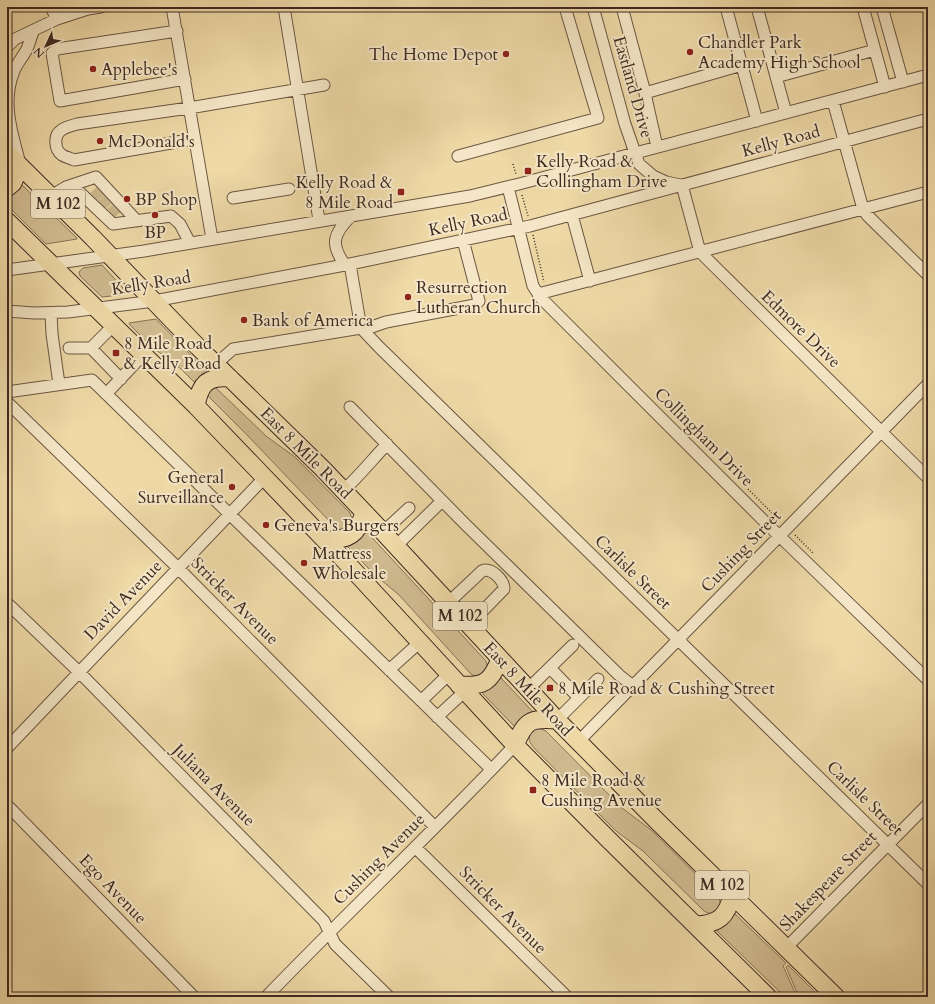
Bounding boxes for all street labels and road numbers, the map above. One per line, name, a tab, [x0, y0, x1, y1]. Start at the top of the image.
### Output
street label: Eastland Drive	[607, 33, 659, 141]
street label: Kelly Road	[739, 120, 823, 162]
road number: M 102	[31, 190, 85, 218]
street label: Kelly Road	[427, 202, 509, 242]
street label: Kelly Road	[110, 265, 192, 301]
street label: Edmore Drive	[756, 285, 846, 373]
street label: Collingham Drive	[649, 382, 759, 492]
street label: East 8 Mile Road	[255, 402, 357, 504]
street label: Cushing Street	[696, 504, 787, 597]
street label: Carlisle Street	[589, 529, 677, 615]
street label: Stricker Avenue	[186, 552, 284, 650]
street label: David Avenue	[79, 555, 167, 645]
road number: M 102	[433, 602, 487, 630]
street label: East 8 Mile Road	[478, 637, 578, 741]
street label: Juliana Avenue	[165, 736, 260, 831]
street label: Carlisle Street	[821, 755, 909, 841]
street label: Cushing Avenue	[328, 808, 430, 910]
street label: Shakespeare Street	[774, 825, 882, 936]
street label: Ego Avenue	[74, 849, 152, 929]
street label: Stricker Avenue	[454, 861, 552, 959]
road number: M 102	[695, 871, 749, 899]

